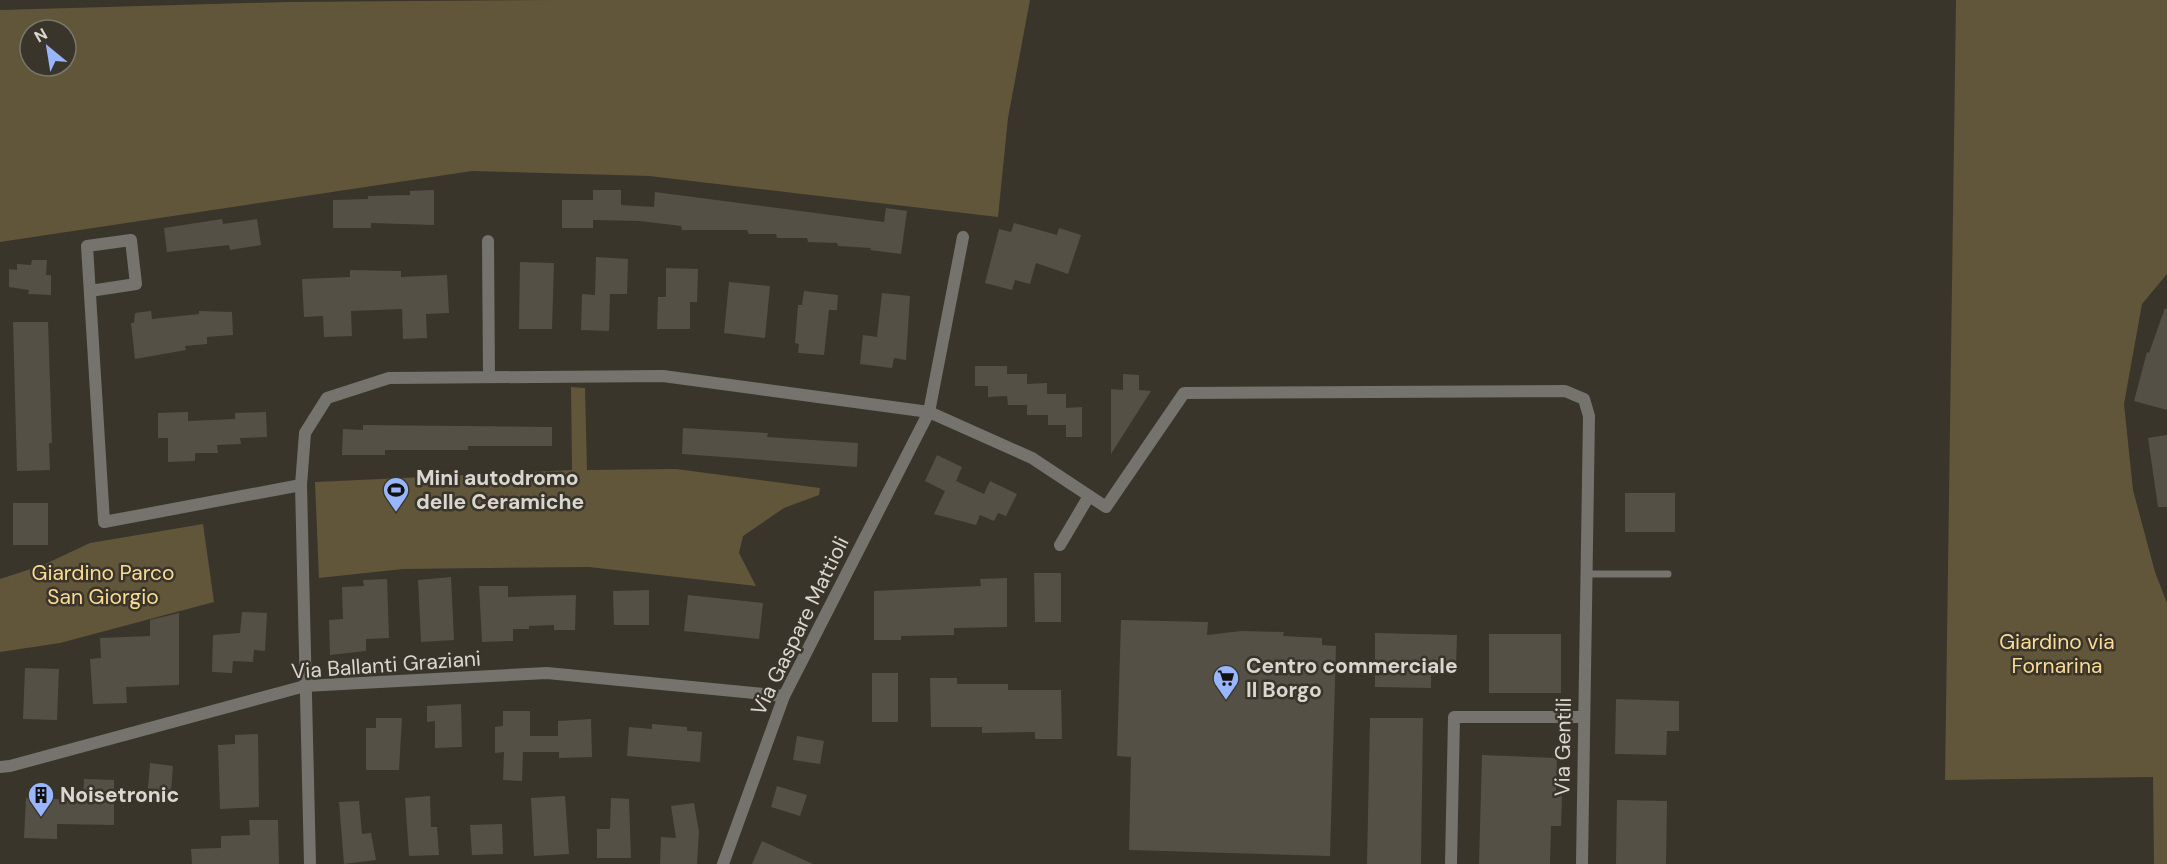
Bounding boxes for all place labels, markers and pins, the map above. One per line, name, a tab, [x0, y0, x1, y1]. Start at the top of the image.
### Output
place label: Mini autodromo delle Ceramiche	[416, 464, 584, 516]
sports icon: Mini autodromo delle Ceramiche	[381, 475, 411, 513]
place label: Centro commerciale Il Borgo	[1246, 652, 1458, 704]
supermarket icon: Centro commerciale Il Borgo	[1211, 663, 1241, 701]
building icon: Noisetronic	[26, 780, 56, 818]
place label: Noisetronic	[60, 781, 179, 809]

